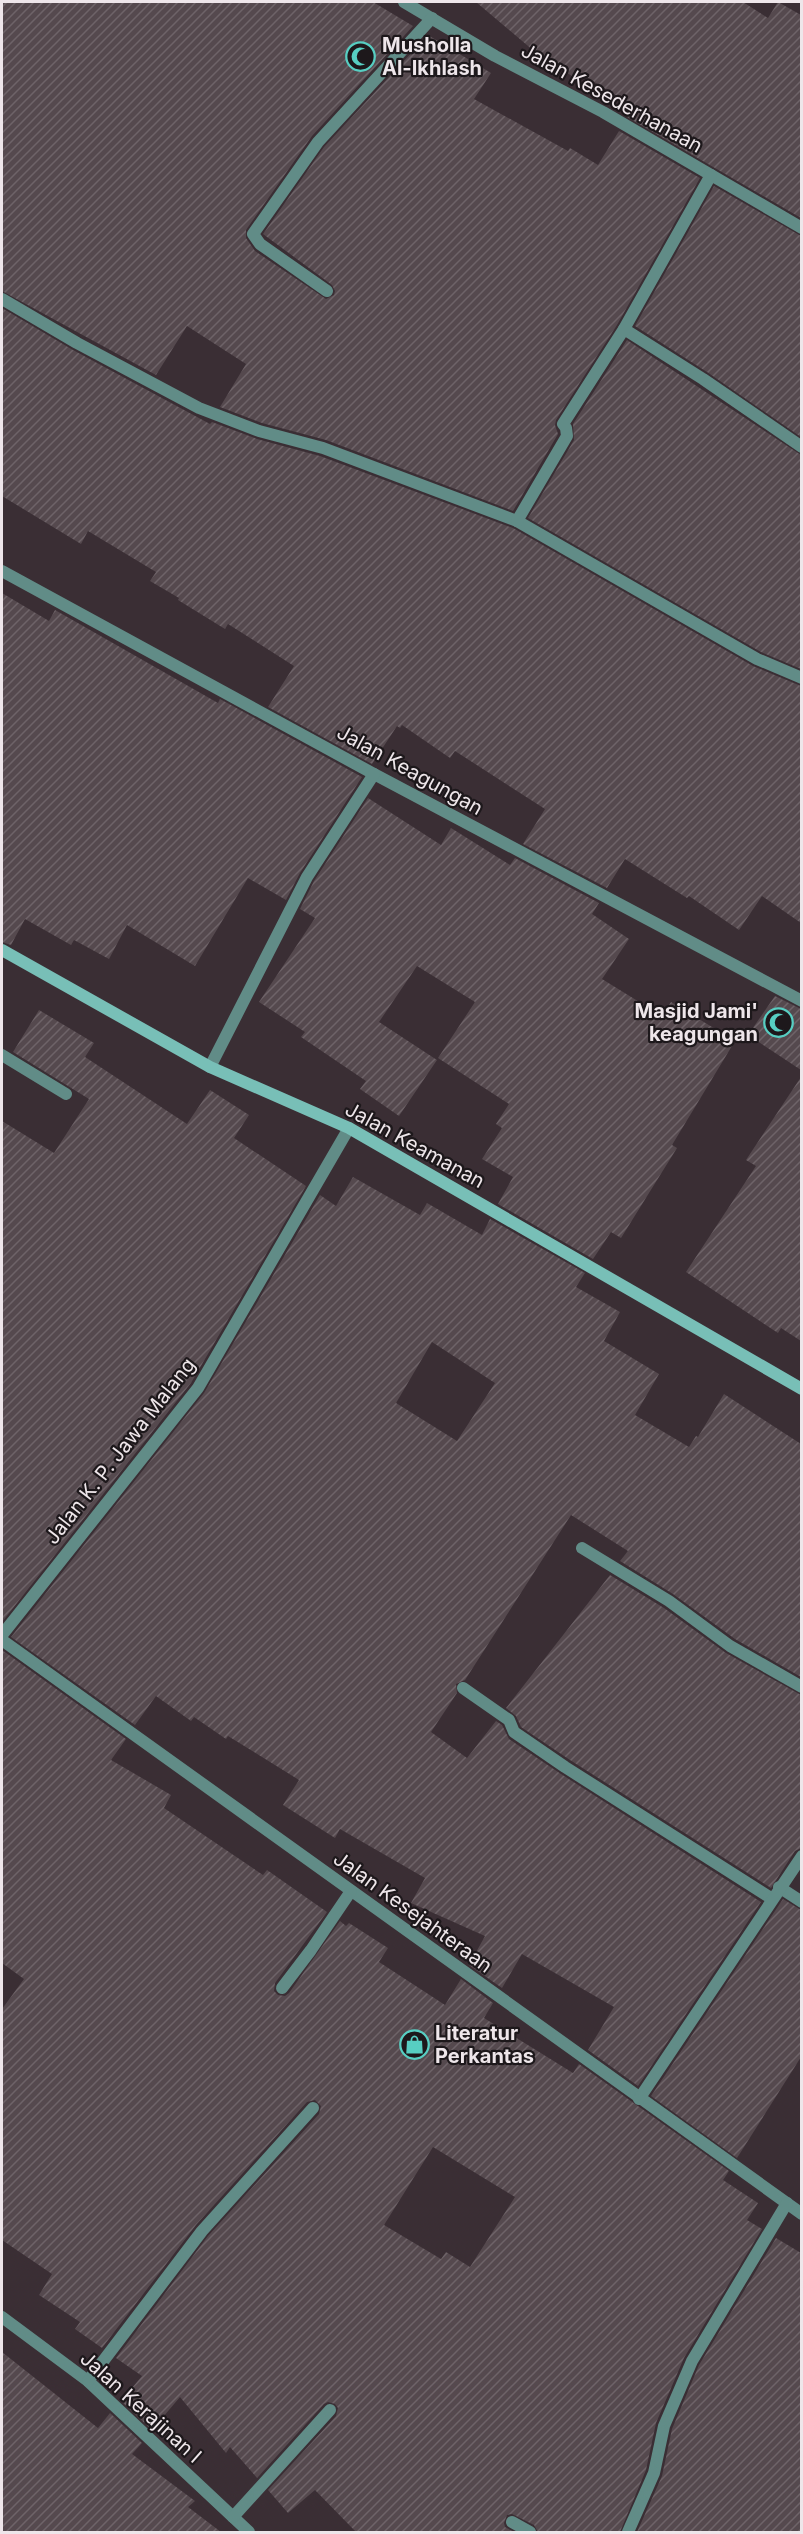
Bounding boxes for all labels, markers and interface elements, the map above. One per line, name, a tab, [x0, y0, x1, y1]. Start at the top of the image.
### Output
place label: Musholla Al-Ikhlash	[382, 33, 482, 80]
street label: Jalan Kesederhanaan	[517, 38, 707, 158]
mosque icon: Musholla Al-Ikhlash	[345, 40, 377, 72]
street label: Jalan Keagungan	[333, 720, 487, 820]
place label: Masjid Jami' keagungan	[635, 999, 758, 1046]
mosque icon: Masjid Jami' keagungan	[763, 1006, 795, 1038]
street label: Jalan Keamanan	[341, 1097, 489, 1193]
street label: Jalan K. P. Jawa Malang	[40, 1353, 200, 1549]
street label: Jalan Kesejahteraan	[329, 1846, 497, 1978]
place label: Literatur Perkantas	[435, 2021, 534, 2068]
shop icon: Literatur Perkantas	[398, 2029, 430, 2061]
street label: Jalan Kerajinan I	[75, 2346, 207, 2468]

